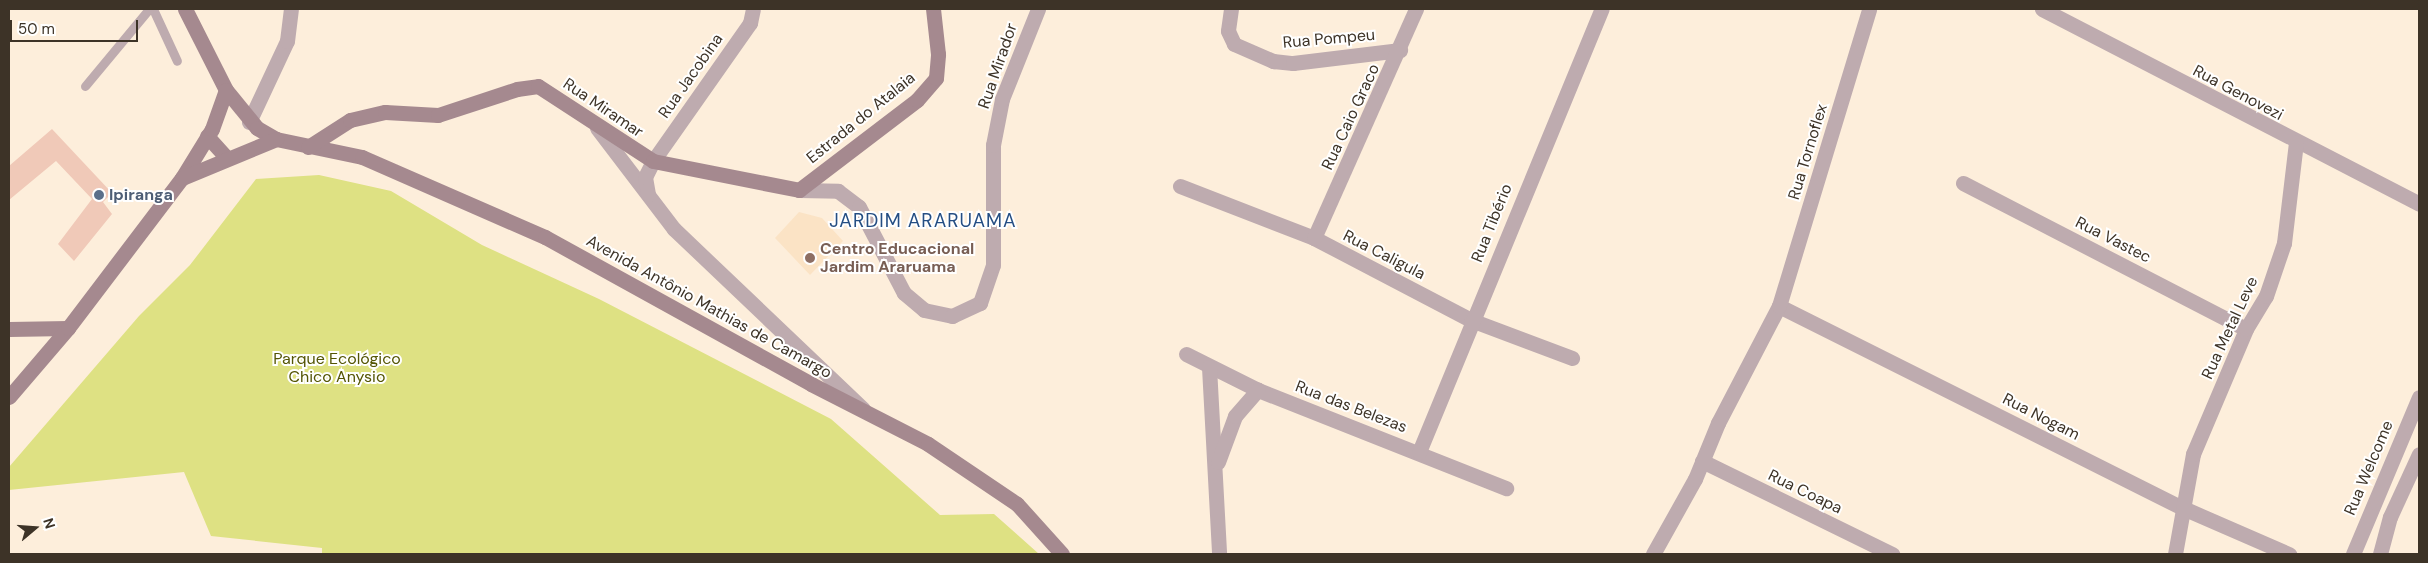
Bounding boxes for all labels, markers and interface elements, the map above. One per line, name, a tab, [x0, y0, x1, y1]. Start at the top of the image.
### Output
scale bar	[12, 10, 140, 42]
text: 50 m	[18, 19, 55, 39]
street label: Rua Mirador	[974, 21, 1022, 111]
street label: Rua Pompeu	[1282, 25, 1376, 53]
street label: Rua Jacobina	[655, 30, 727, 122]
street label: Rua Caio Graco	[1318, 61, 1384, 173]
street label: Rua Genovezi	[2190, 61, 2286, 125]
street label: Estrada do Atalaia	[803, 68, 919, 168]
street label: Rua Miramar	[559, 74, 647, 142]
street label: Rua Tornoflex	[1784, 102, 1832, 202]
street label: Rua Tibério	[1468, 181, 1516, 265]
place label: Ipiranga	[109, 185, 173, 205]
marker: Ipiranga	[93, 189, 105, 201]
district label: JARDIM ARARUAMA	[827, 210, 1019, 232]
street label: Rua Vastec	[2072, 213, 2154, 267]
street label: Rua Caligula	[1340, 226, 1428, 284]
street label: Avenida Antônio Mathias de Camargo	[583, 231, 835, 383]
place label: Centro Educacional Jardim Araruama	[820, 239, 974, 277]
marker: Centro Educacional Jardim Araruama	[804, 252, 816, 264]
street label: Rua Metal Leve	[2198, 274, 2262, 382]
park label: Parque Ecológico Chico Anysio	[273, 349, 401, 387]
street label: Rua das Belezas	[1292, 377, 1410, 437]
street label: Rua Nogam	[1999, 389, 2083, 445]
street label: Rua Welcome	[2340, 418, 2398, 518]
street label: Rua Coapa	[1765, 466, 1845, 518]
north arrow	[10, 503, 60, 553]
text: N	[39, 516, 59, 531]

